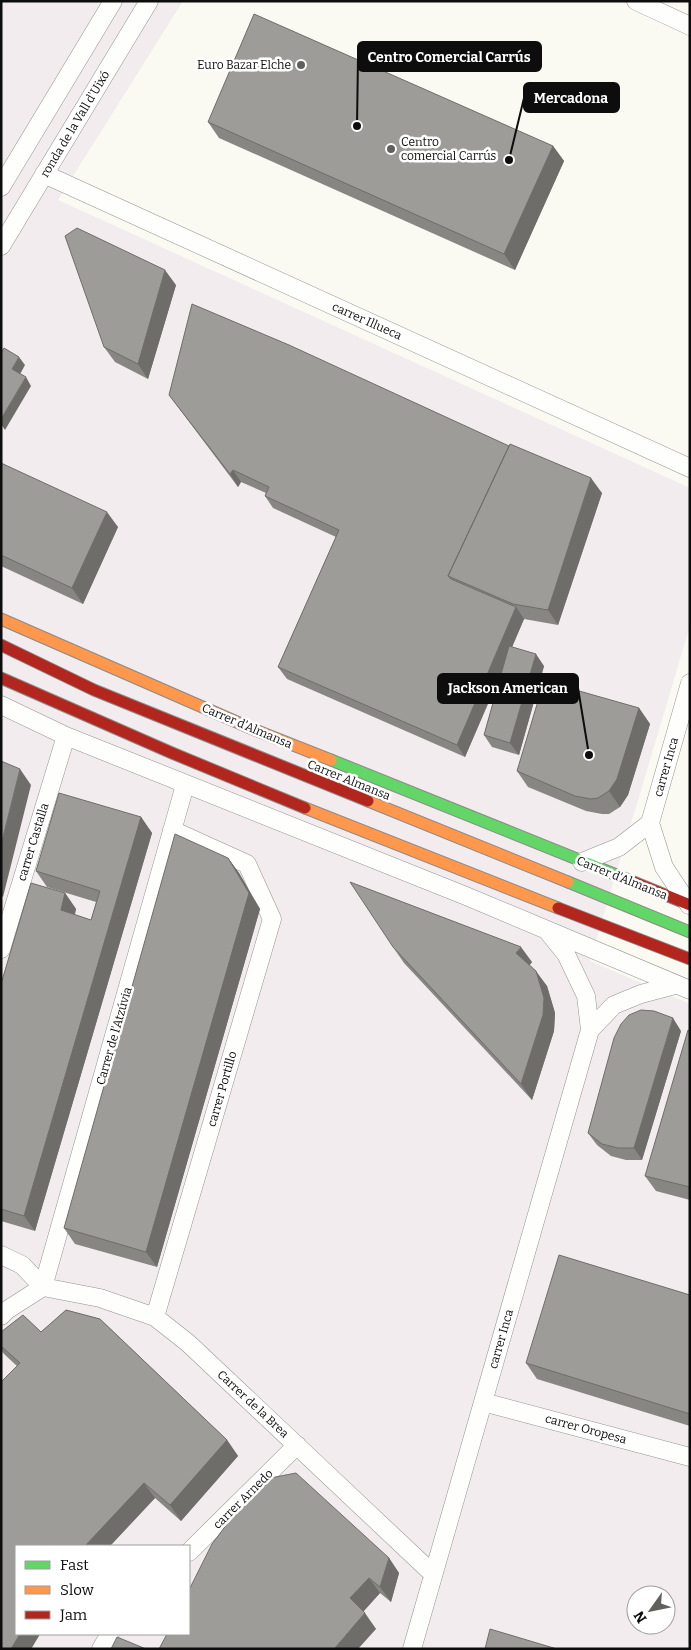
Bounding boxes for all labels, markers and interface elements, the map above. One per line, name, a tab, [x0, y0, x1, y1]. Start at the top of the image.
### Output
callout: Centro Comercial Carrús	[358, 42, 541, 71]
text: Centro Comercial Carrús	[367, 49, 531, 66]
place label: Euro Bazar Elche	[197, 58, 291, 72]
marker: Euro Bazar Elche	[295, 59, 307, 71]
street label: ronda de la Vall d'Uixó	[38, 68, 112, 180]
callout: Mercadona	[524, 83, 619, 112]
text: Mercadona	[534, 90, 608, 107]
place label: Centro comercial Carrús	[401, 135, 497, 163]
marker: Centro comercial Carrús	[385, 143, 397, 155]
street label: carrer Illueca	[330, 299, 404, 343]
callout: Jackson American	[438, 674, 578, 703]
text: Jackson American	[447, 680, 568, 697]
street label: Carrer d'Almansa	[200, 701, 295, 752]
street label: carrer Inca	[651, 735, 681, 798]
street label: Carrer Almansa	[305, 757, 393, 803]
street label: carrer Castalla	[14, 801, 52, 883]
street label: Carrer d'Almansa	[575, 853, 670, 903]
street label: Carrer de l'Atzúvia	[93, 985, 135, 1087]
street label: carrer Portillo	[205, 1050, 239, 1128]
street label: carrer Inca	[486, 1307, 516, 1370]
street label: Carrer de la Brea	[214, 1367, 292, 1441]
street label: carrer Oropesa	[544, 1411, 629, 1447]
street label: carrer Arnedo	[210, 1466, 276, 1532]
legend	[15, 1545, 190, 1635]
text: Fast	[60, 1556, 89, 1574]
text: Slow	[60, 1581, 95, 1599]
north arrow	[626, 1585, 676, 1635]
text: Jam	[59, 1606, 88, 1624]
text: N	[630, 1607, 651, 1626]

